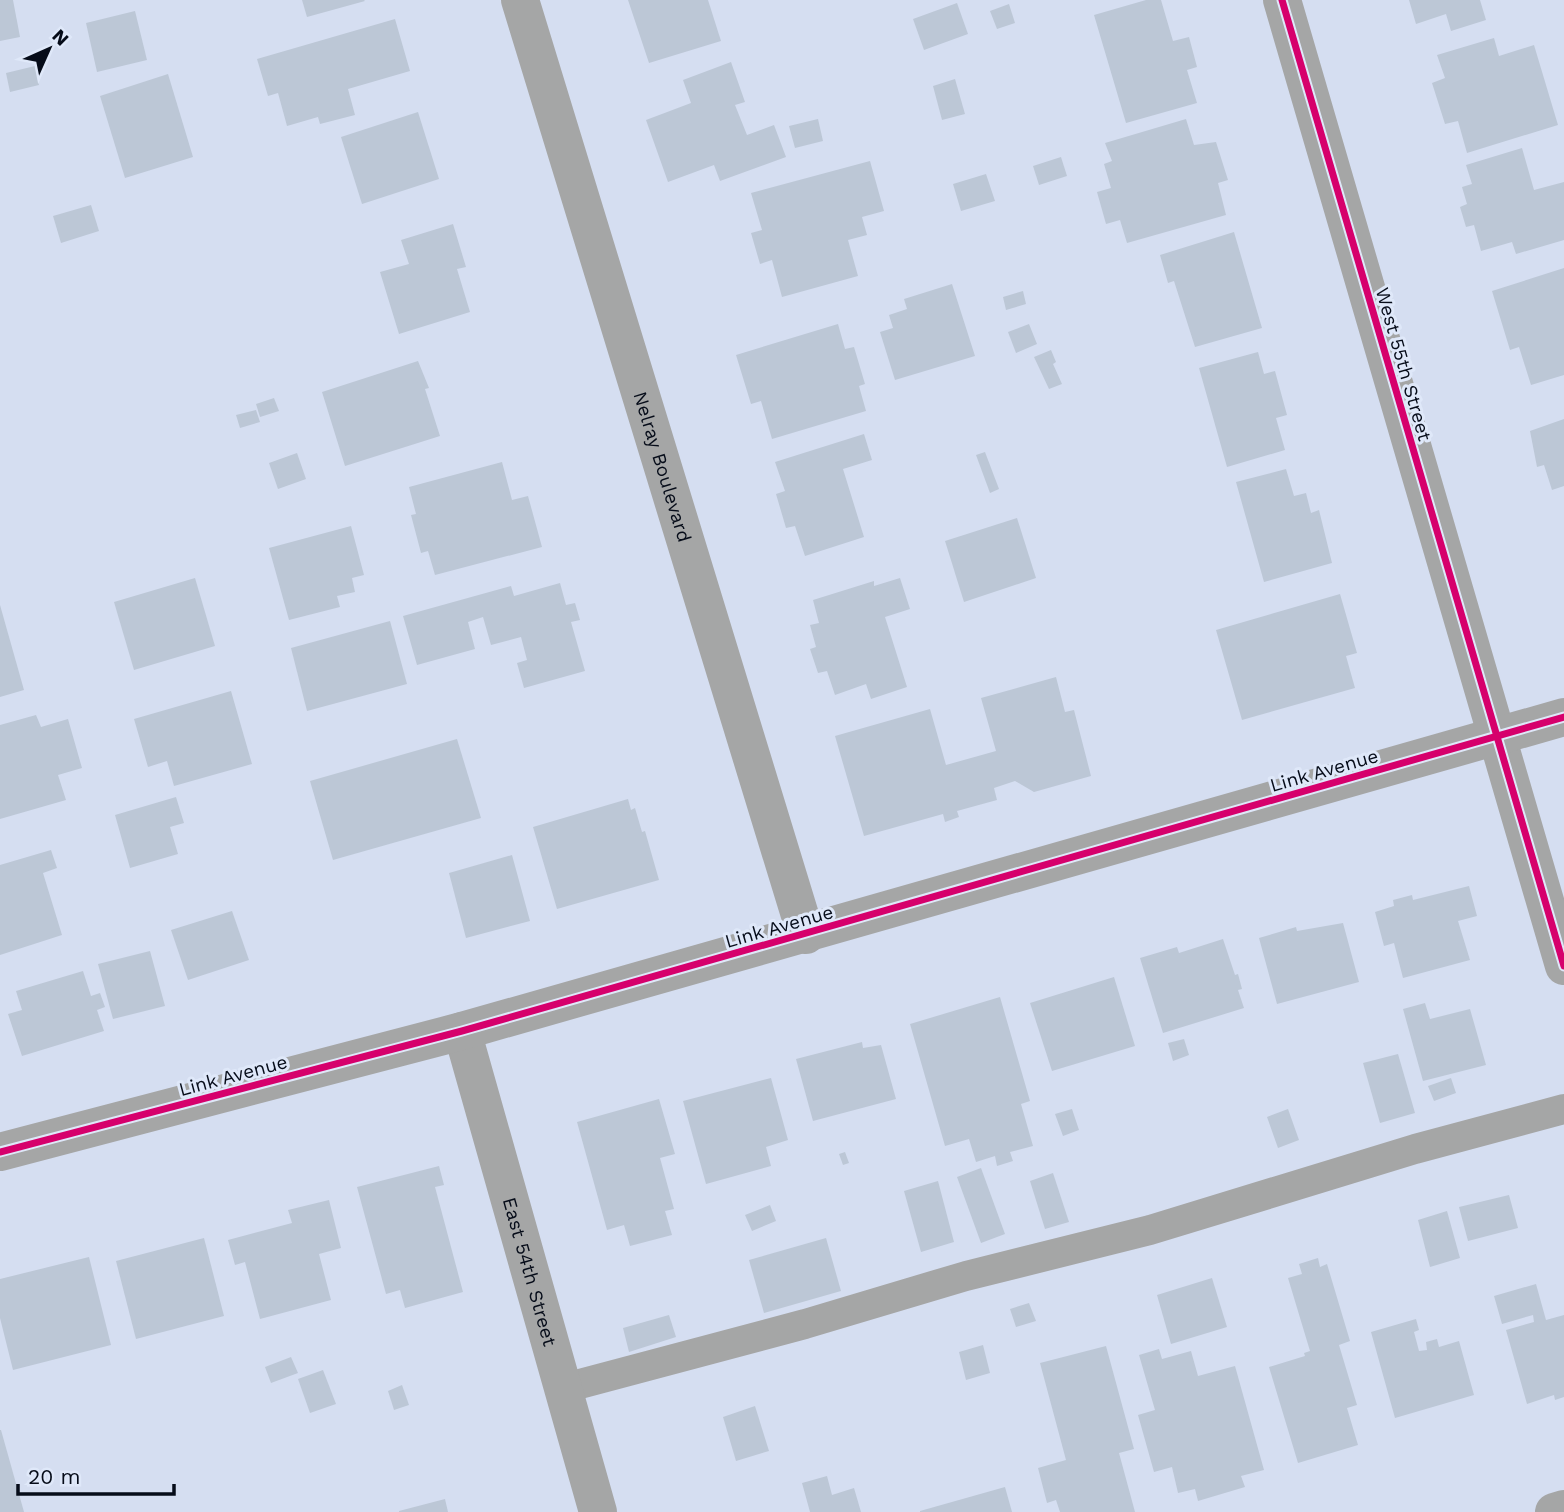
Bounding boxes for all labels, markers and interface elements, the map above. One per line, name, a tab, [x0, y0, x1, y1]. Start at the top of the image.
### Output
north arrow	[14, 14, 84, 84]
text: N	[48, 24, 74, 50]
street label: West 55th Street	[1371, 285, 1436, 444]
street label: Nelray Boulevard	[628, 389, 696, 545]
street label: Link Avenue	[1267, 744, 1381, 797]
street label: Link Avenue	[722, 900, 836, 953]
street label: Link Avenue	[176, 1050, 290, 1101]
street label: East 54th Street	[498, 1195, 561, 1349]
scale bar	[18, 1452, 173, 1496]
text: 20 m	[28, 1464, 80, 1489]

